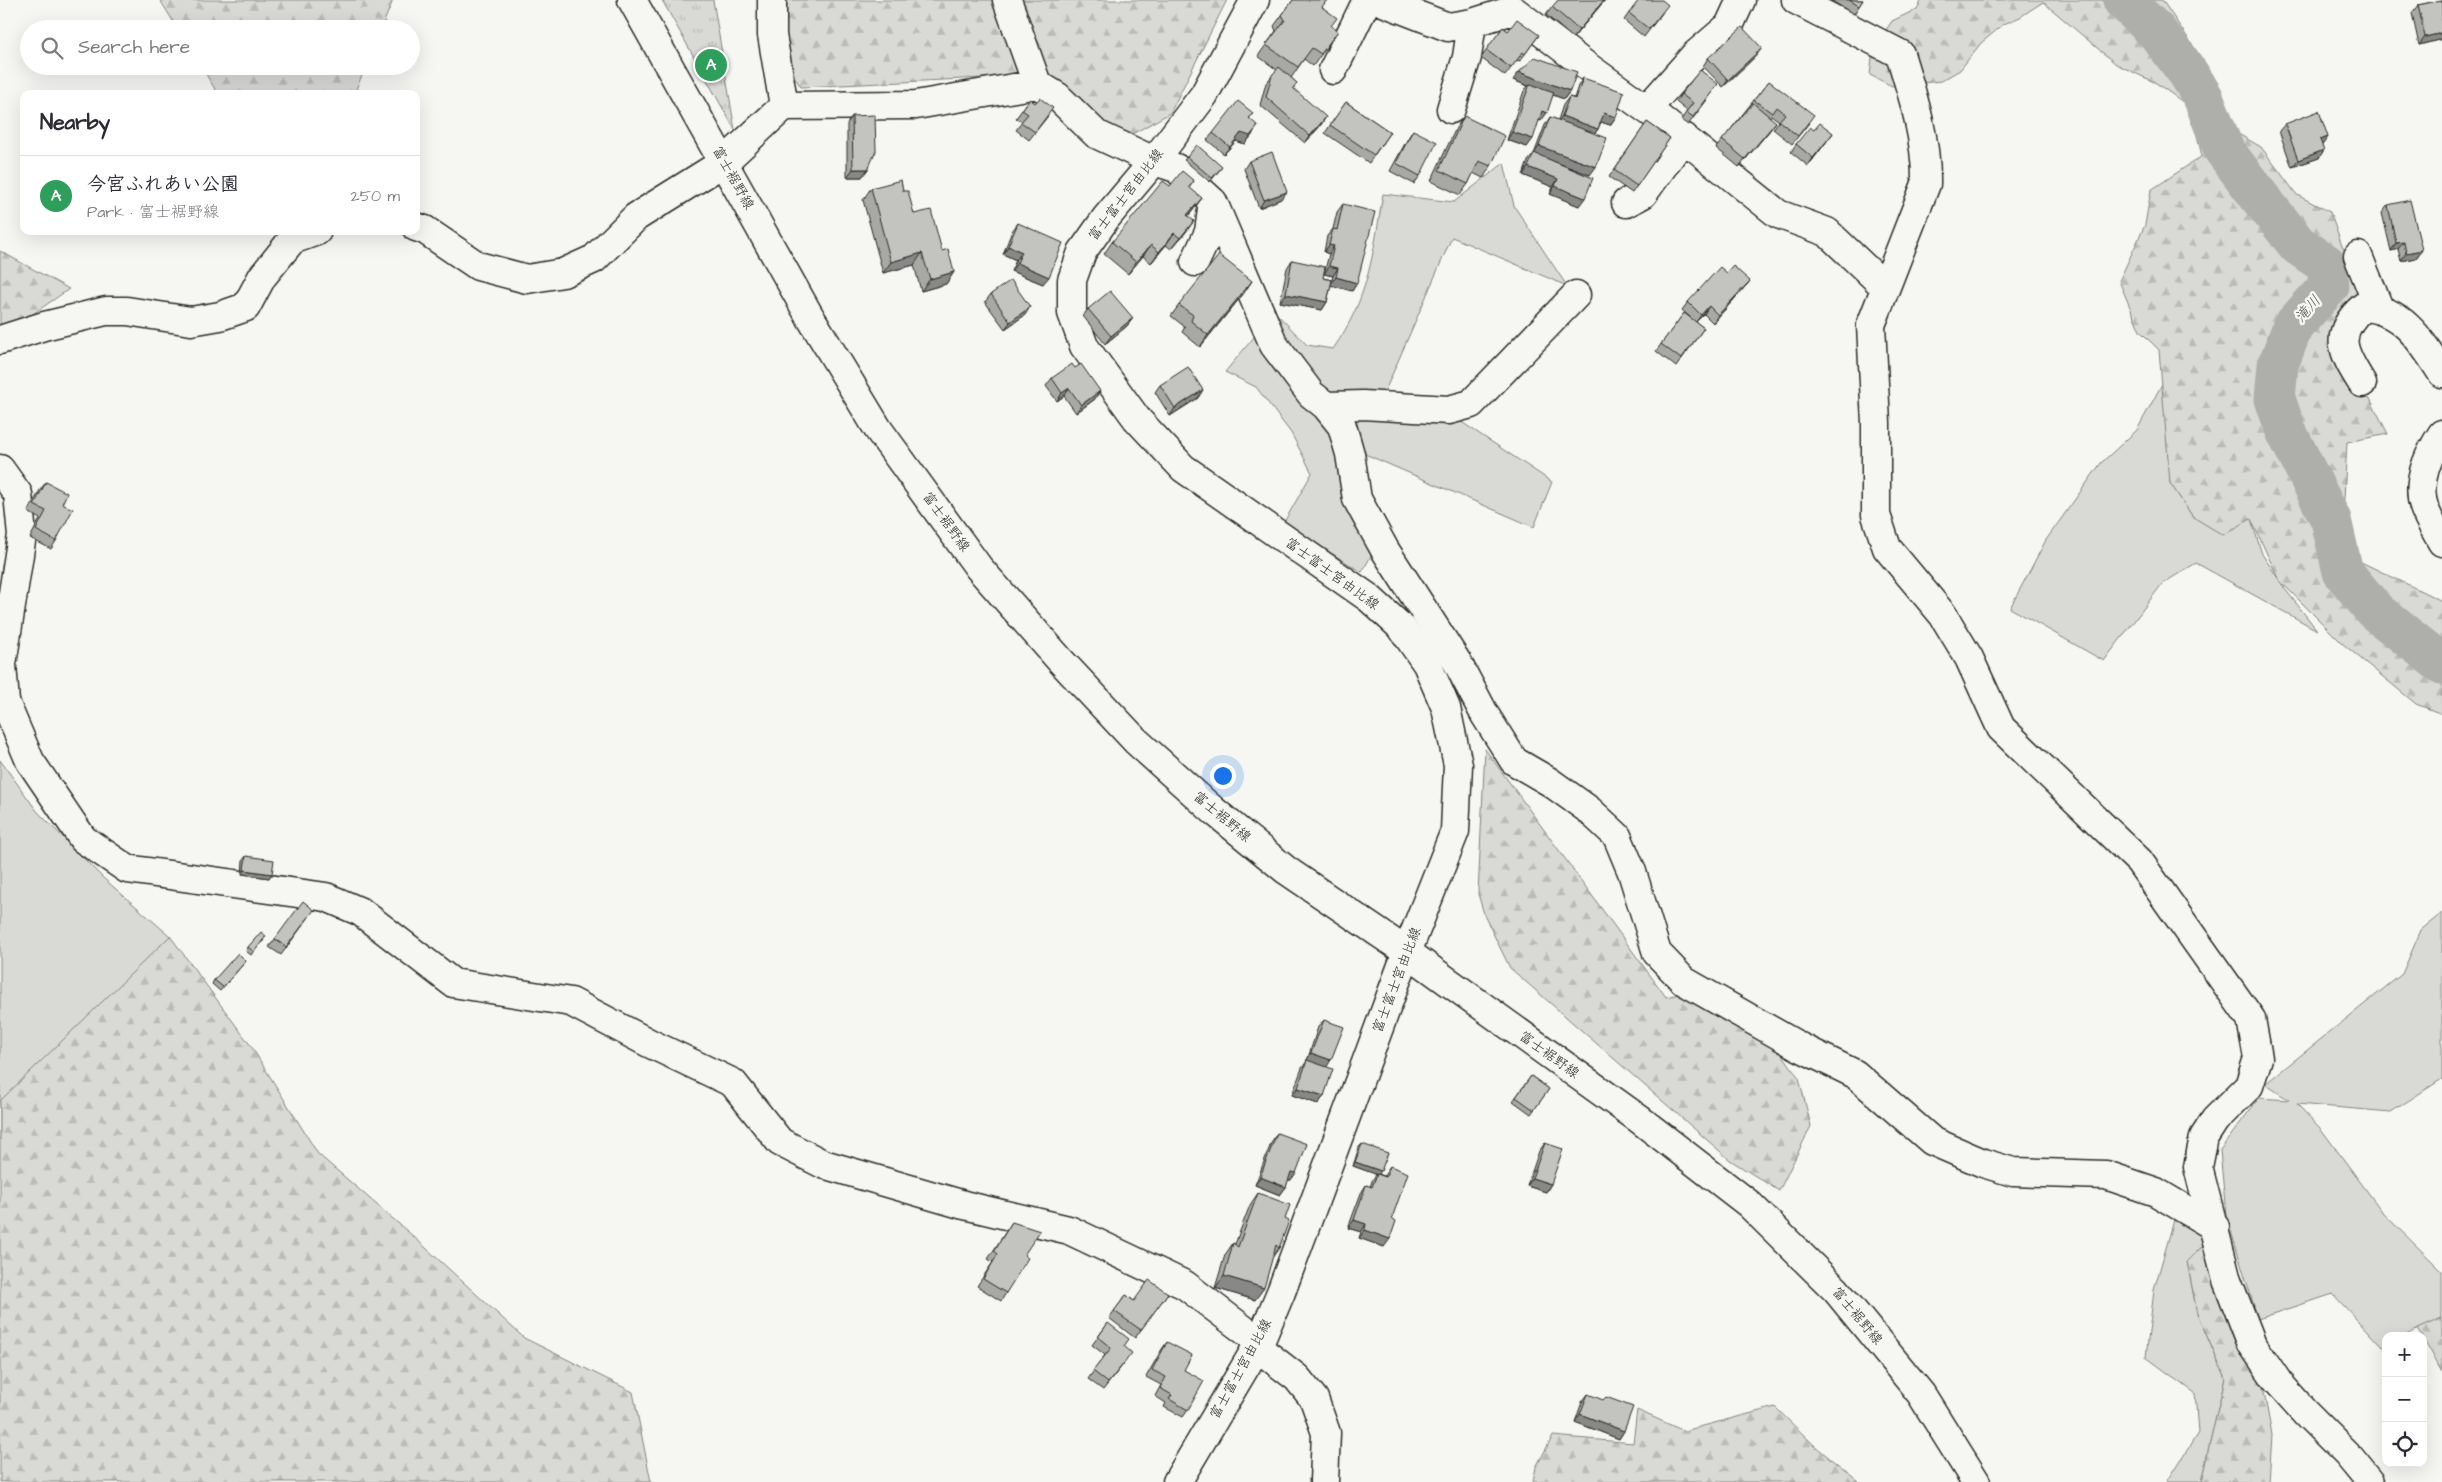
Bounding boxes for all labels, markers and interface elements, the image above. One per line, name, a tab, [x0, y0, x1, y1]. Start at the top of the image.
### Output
search box	[20, 20, 420, 75]
icon: search	[38, 34, 66, 62]
text: Search here	[78, 34, 190, 61]
pin: A	[695, 46, 727, 84]
text: Nearby	[40, 108, 110, 137]
street label: 富士裾野線	[707, 143, 759, 213]
street label: 富士富士宮由比線	[1084, 145, 1168, 245]
text: 今宮ふれあい公園	[87, 171, 239, 198]
text: A	[51, 185, 61, 207]
text: 250 m	[351, 185, 400, 207]
text: Park · 富士裾野線	[87, 201, 219, 223]
water label: 滝川	[2290, 291, 2326, 327]
street label: 富士裾野線	[917, 488, 975, 556]
street label: 富士富士宮由比線	[1281, 533, 1383, 615]
your location	[1210, 763, 1236, 789]
street label: 富士裾野線	[1189, 787, 1255, 847]
street label: 富士富士宮由比線	[1368, 924, 1426, 1036]
street label: 富士裾野線	[1515, 1026, 1583, 1084]
street label: 富士裾野線	[1827, 1283, 1887, 1349]
street label: 富士富士宮由比線	[1205, 1315, 1277, 1423]
map controls	[2382, 1332, 2427, 1467]
button: +	[2382, 1332, 2427, 1377]
button: −	[2382, 1377, 2427, 1422]
button: locate	[2382, 1422, 2427, 1467]

